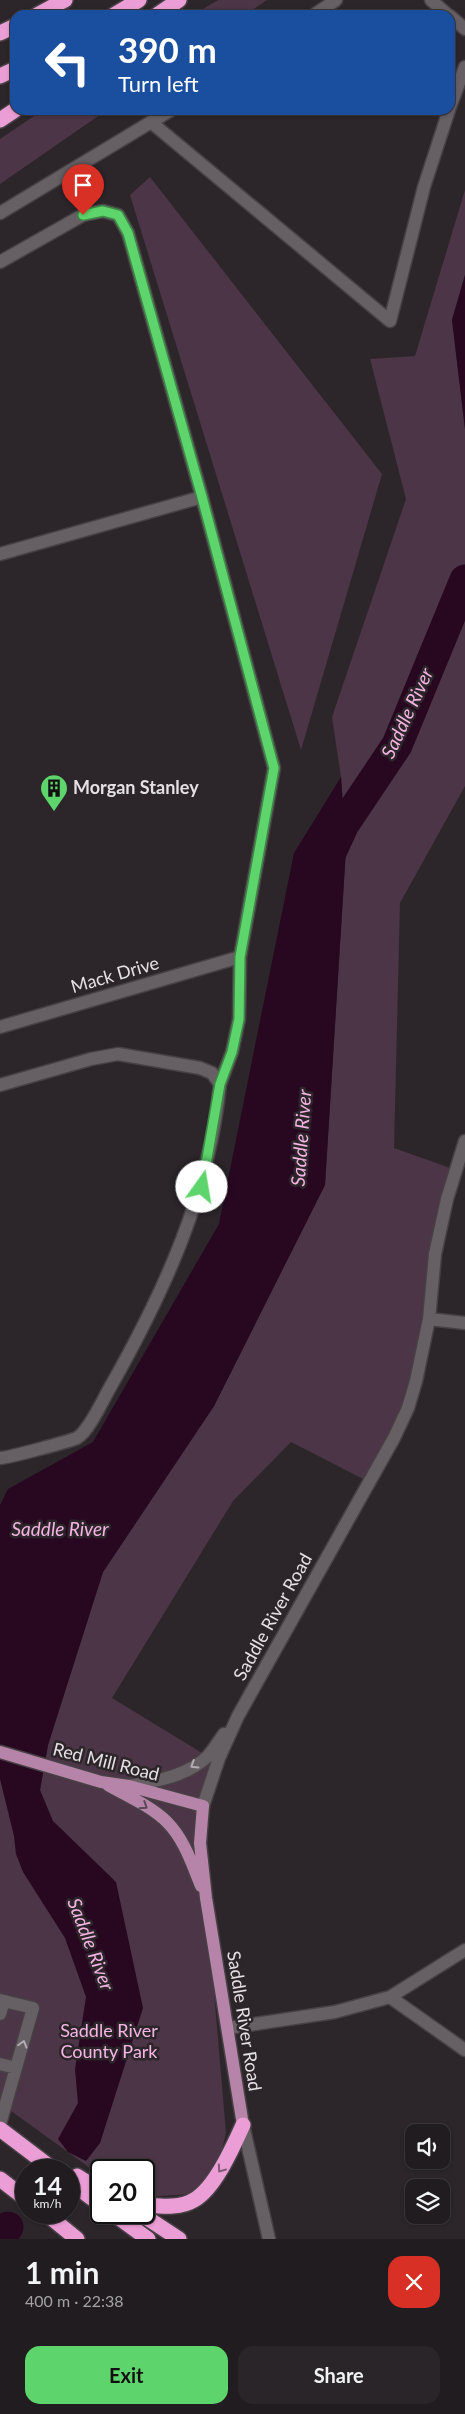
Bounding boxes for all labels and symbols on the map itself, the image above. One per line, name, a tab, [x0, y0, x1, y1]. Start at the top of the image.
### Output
pin	[62, 164, 104, 215]
water label: Saddle River	[376, 664, 438, 762]
building icon: Morgan Stanley	[39, 773, 69, 812]
place label: Morgan Stanley	[73, 776, 199, 798]
street label: Mack Drive	[68, 951, 161, 997]
water label: Saddle River	[286, 1088, 315, 1187]
position arrow	[175, 1160, 227, 1212]
water label: Saddle River	[11, 1517, 109, 1540]
street label: Saddle River Road	[228, 1549, 316, 1684]
street label: Red Mill Road	[51, 1737, 162, 1785]
one-way arrow	[191, 1758, 200, 1768]
one-way arrow	[139, 1799, 148, 1809]
water label: Saddle River	[63, 1894, 120, 1994]
street label: Saddle River Road	[223, 1949, 267, 2093]
park label: Saddle River County Park	[60, 2019, 158, 2062]
one-way arrow	[17, 2040, 27, 2048]
speed limit sign: 20	[90, 2159, 155, 2224]
one-way arrow	[218, 2163, 227, 2173]

